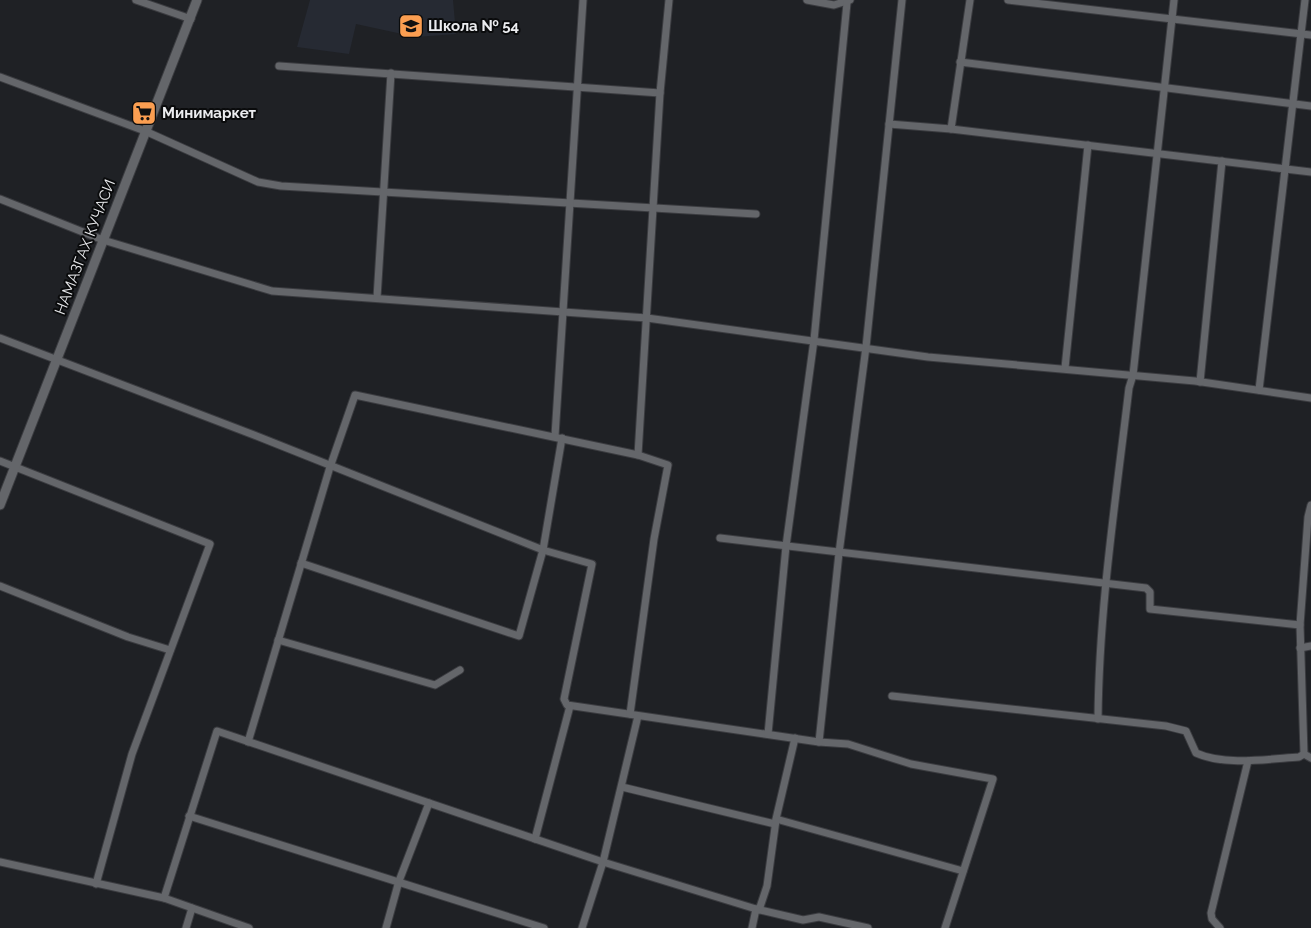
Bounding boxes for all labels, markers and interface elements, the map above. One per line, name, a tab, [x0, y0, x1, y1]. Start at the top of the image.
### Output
school or university icon: Школа № 54	[398, 13, 424, 39]
place label: Школа № 54	[428, 17, 520, 35]
supermarket icon: Минимаркет	[131, 100, 157, 126]
place label: Минимаркет	[162, 104, 257, 122]
street label: НАМАЗГАХ КУЧАСИ	[51, 177, 119, 317]

